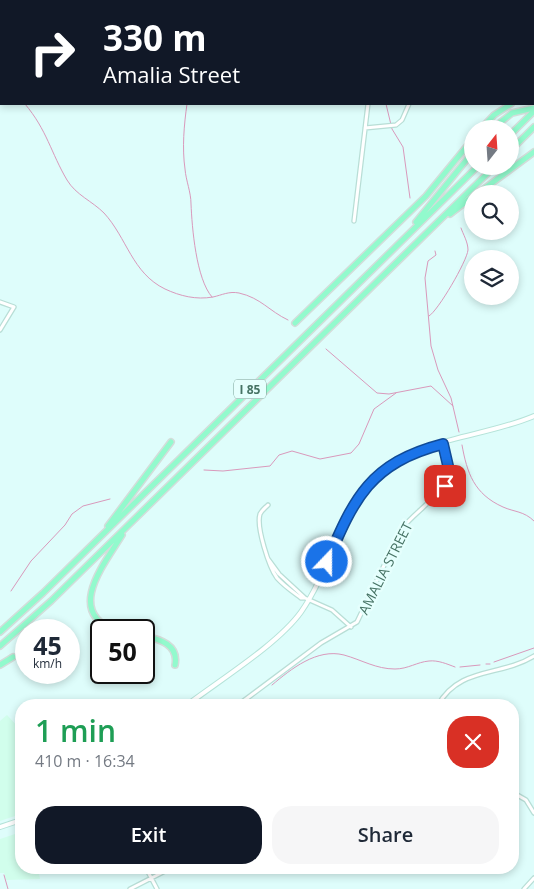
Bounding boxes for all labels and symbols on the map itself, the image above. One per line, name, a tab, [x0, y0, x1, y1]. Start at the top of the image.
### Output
north arrow	[464, 120, 519, 175]
road number: I 85	[234, 379, 266, 398]
pin	[424, 465, 466, 507]
street label: AMALIA STREET	[354, 518, 417, 617]
position arrow	[300, 535, 352, 587]
speed limit sign: 50	[90, 619, 155, 684]

